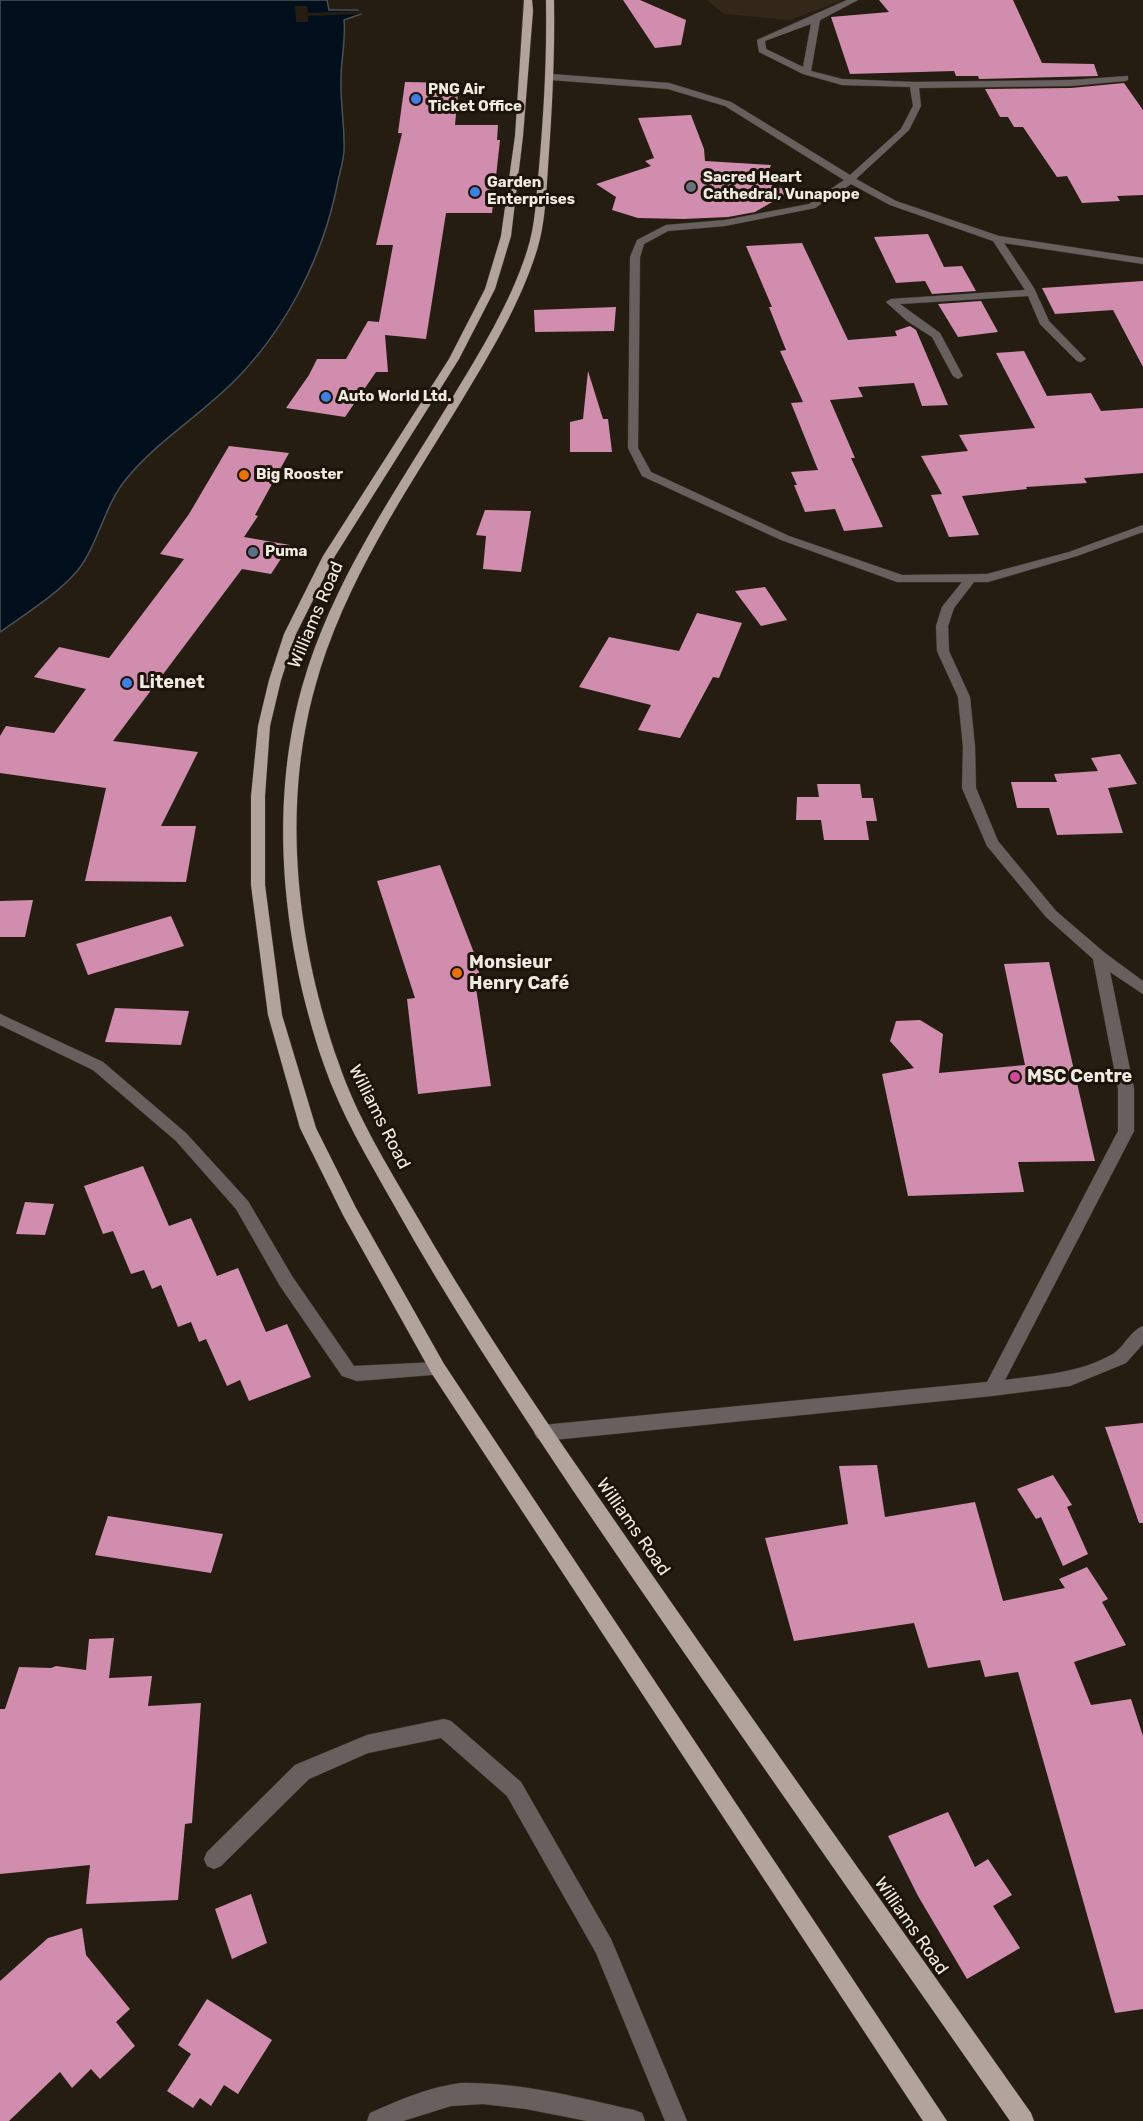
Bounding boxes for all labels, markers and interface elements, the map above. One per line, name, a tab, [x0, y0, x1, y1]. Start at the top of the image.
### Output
place label: PNG Air Ticket Office	[428, 81, 522, 116]
marker: PNG Air Ticket Office	[409, 92, 423, 106]
place label: Sacred Heart Cathedral, Vunapope	[703, 169, 860, 204]
place label: Garden Enterprises	[487, 174, 575, 209]
marker: Sacred Heart Cathedral, Vunapope	[684, 180, 698, 194]
marker: Garden Enterprises	[468, 185, 482, 199]
place label: Auto World Ltd.	[338, 388, 452, 406]
marker: Auto World Ltd.	[319, 390, 333, 404]
place label: Big Rooster	[256, 466, 343, 484]
marker: Big Rooster	[237, 468, 251, 482]
place label: Puma	[265, 543, 307, 561]
marker: Puma	[246, 545, 260, 559]
street label: Williams Road	[284, 558, 348, 672]
place label: Litenet	[139, 672, 205, 694]
marker: Litenet	[120, 676, 134, 690]
place label: Monsieur Henry Café	[469, 952, 569, 994]
marker: Monsieur Henry Café	[450, 966, 464, 980]
street label: Williams Road	[343, 1061, 415, 1173]
place label: MSC Centre	[1027, 1066, 1132, 1088]
marker: MSC Centre	[1008, 1070, 1022, 1084]
street label: Williams Road	[591, 1474, 675, 1580]
street label: Williams Road	[869, 1873, 953, 1979]

